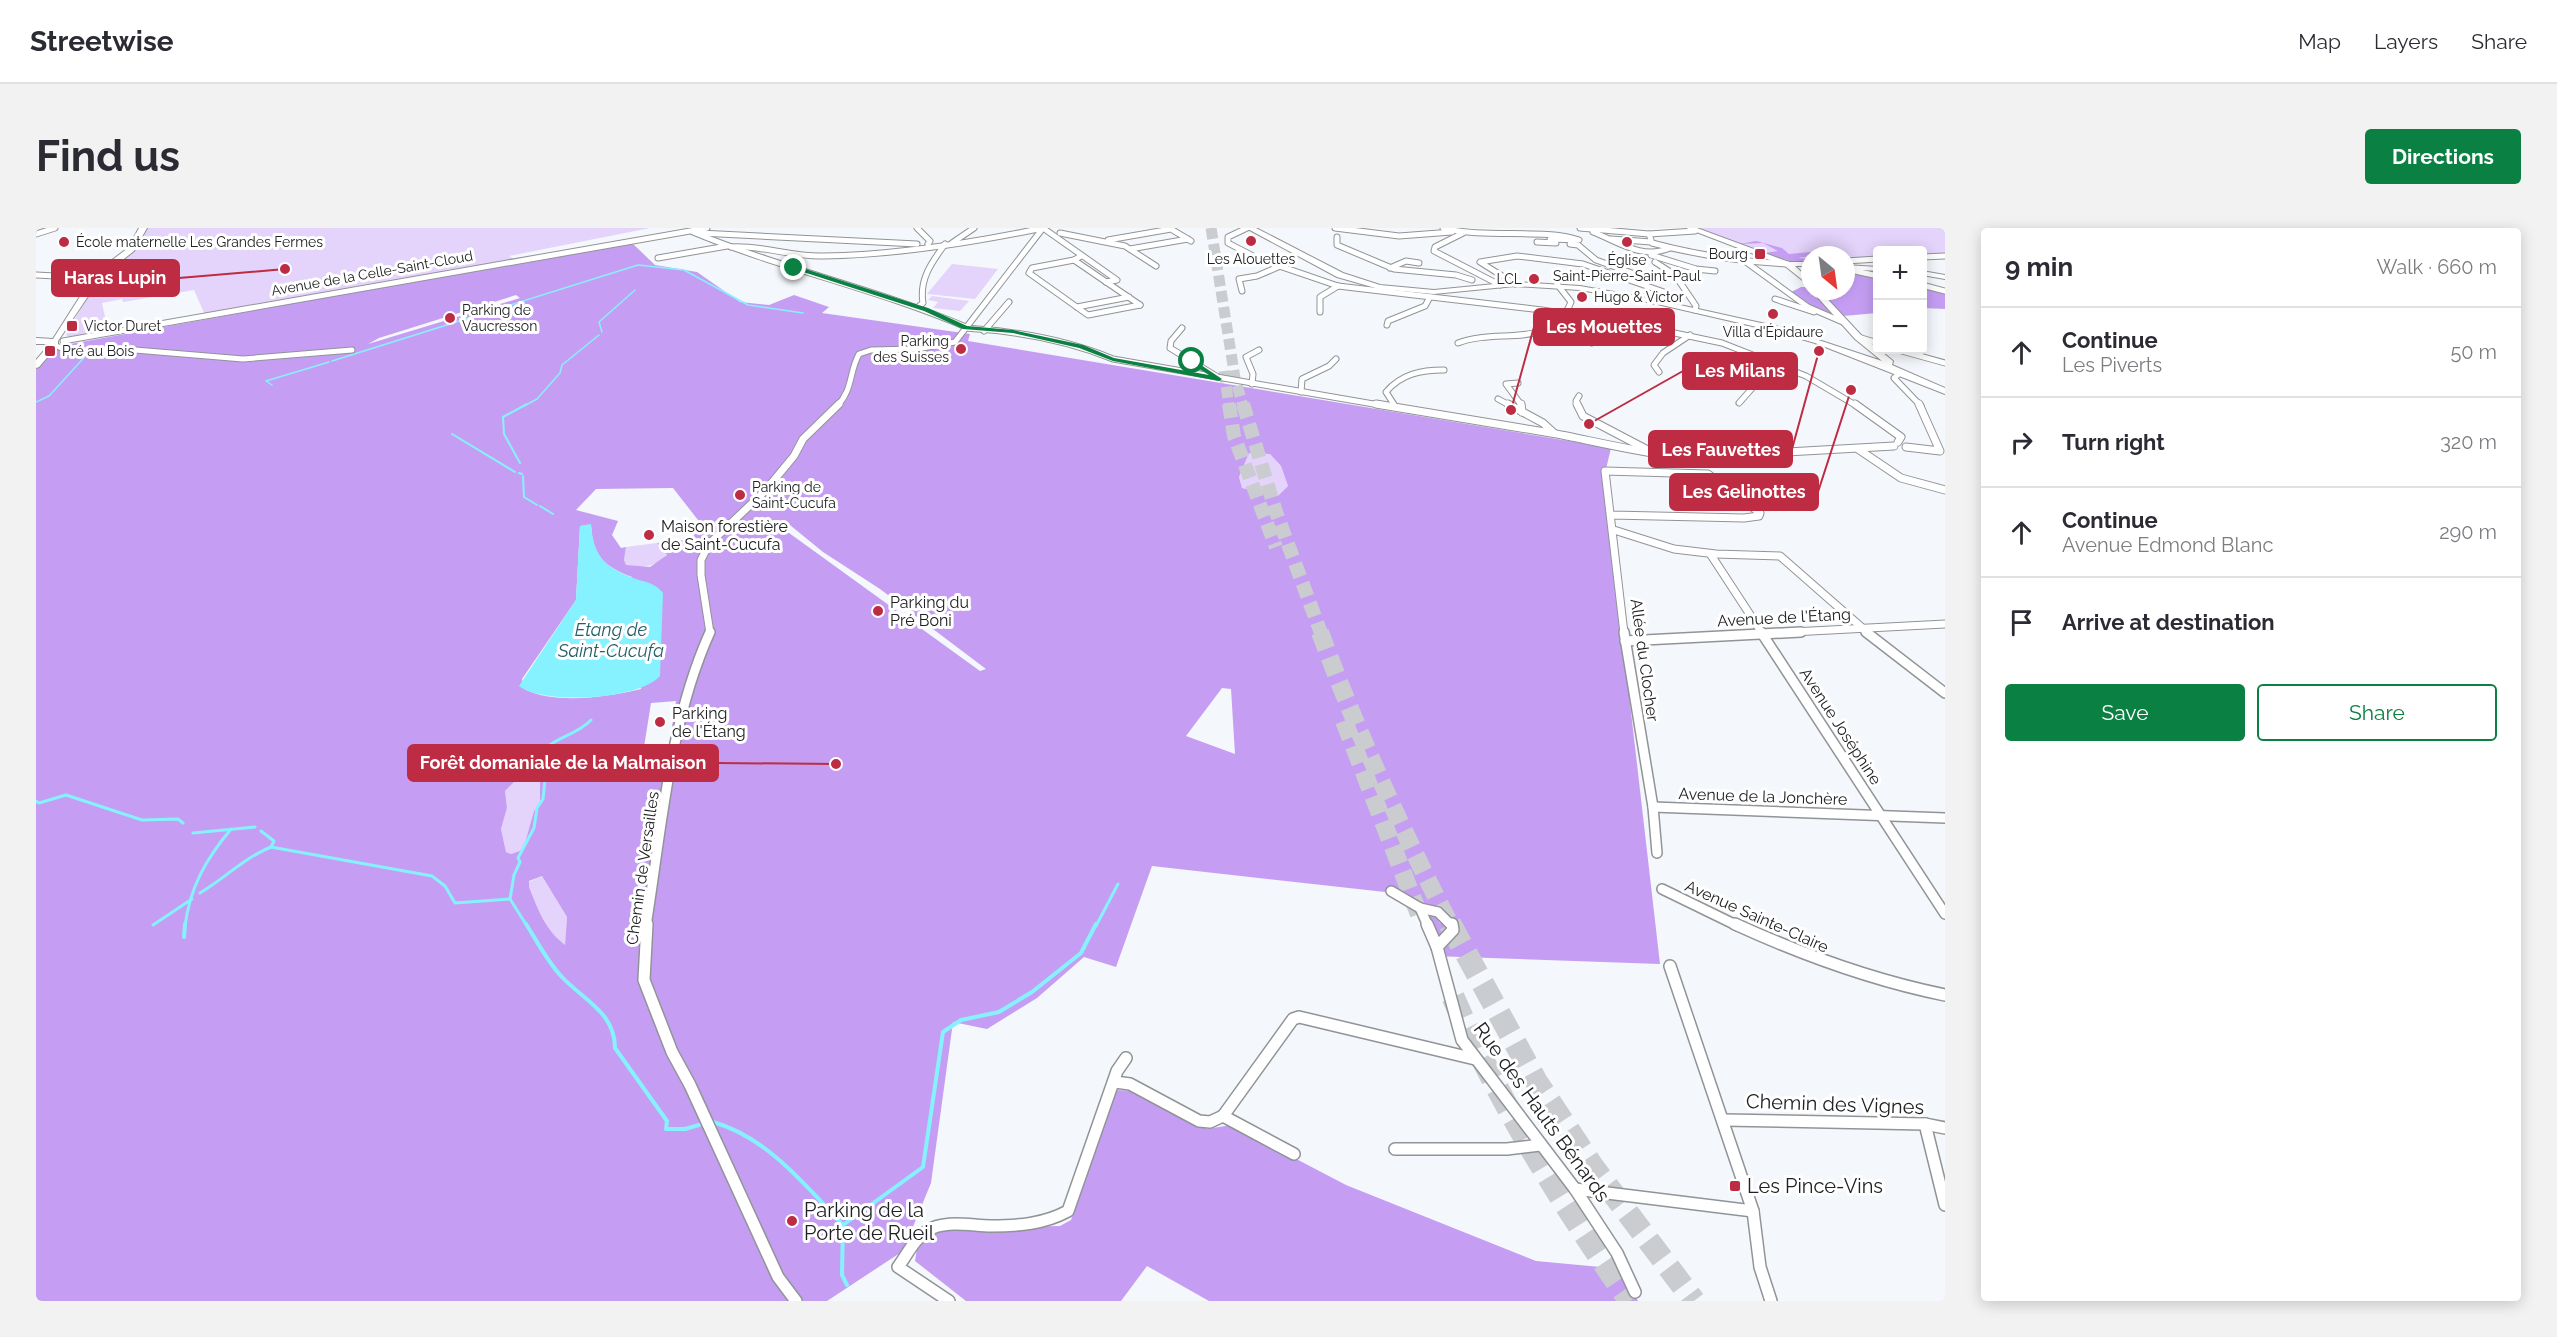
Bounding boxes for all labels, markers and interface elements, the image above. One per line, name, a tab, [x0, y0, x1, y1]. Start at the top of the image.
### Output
text: Streetwise	[30, 25, 174, 58]
text: Map	[2298, 29, 2341, 54]
text: Layers	[2374, 29, 2438, 54]
text: Share	[2471, 29, 2527, 54]
button: Directions	[2365, 129, 2521, 184]
text: Find us	[36, 132, 180, 181]
place label: École maternelle Les Grandes Fermes	[76, 233, 323, 250]
marker: Les Alouettes	[1244, 234, 1258, 248]
marker: École maternelle Les Grandes Fermes	[57, 235, 71, 249]
marker: Église Saint-Pierre-Saint-Paul	[1620, 235, 1634, 249]
place label: Bourg	[1709, 246, 1748, 262]
north arrow	[1801, 246, 1855, 300]
map controls	[1873, 246, 1927, 354]
button: +	[1873, 246, 1927, 300]
street label: Avenue de la Celle-Saint-Cloud	[270, 247, 474, 299]
marker: Bourg	[1753, 247, 1767, 261]
place label: Les Alouettes	[1207, 251, 1295, 267]
place label: Église Saint-Pierre-Saint-Paul	[1553, 251, 1701, 284]
text: 9 min	[2005, 252, 2073, 282]
route end	[780, 254, 806, 280]
text: Walk · 660 m	[2376, 255, 2497, 279]
callout: Haras Lupin	[52, 260, 179, 296]
text: Haras Lupin	[64, 267, 166, 288]
place label: LCL	[1496, 271, 1522, 287]
marker: LCL	[1527, 272, 1541, 286]
place label: Hugo & Victor	[1594, 289, 1684, 305]
marker: Hugo & Victor	[1575, 290, 1589, 304]
button: −	[1873, 300, 1927, 354]
place label: Parking de Vaucresson	[462, 302, 537, 334]
marker: Villa d'Épidaure	[1766, 307, 1780, 321]
callout: Les Mouettes	[1534, 309, 1674, 345]
marker: Parking de Vaucresson	[443, 311, 457, 325]
text: Les Mouettes	[1546, 316, 1662, 337]
place label: Victor Duret	[84, 318, 161, 334]
marker: Victor Duret	[65, 319, 79, 333]
place label: Villa d'Épidaure	[1723, 323, 1823, 340]
text: Continue	[2062, 327, 2158, 353]
place label: Parking des Suisses	[873, 333, 949, 365]
icon: ahead	[2005, 336, 2038, 369]
text: 50 m	[2450, 340, 2497, 364]
marker: Parking des Suisses	[954, 342, 968, 356]
place label: Pré au Bois	[62, 343, 134, 359]
marker: Pré au Bois	[43, 344, 57, 358]
route start	[1178, 347, 1204, 373]
callout: Les Milans	[1683, 353, 1797, 389]
text: Les Piverts	[2062, 353, 2162, 377]
text: Les Milans	[1695, 360, 1785, 381]
icon: right	[2005, 426, 2038, 459]
text: Turn right	[2062, 429, 2165, 455]
text: 320 m	[2440, 430, 2497, 454]
callout: Les Fauvettes	[1649, 431, 1792, 467]
text: Les Fauvettes	[1661, 439, 1781, 460]
callout: Les Gelinottes	[1670, 474, 1818, 510]
place label: Parking de Saint-Cucufa	[752, 479, 836, 511]
text: Les Gelinottes	[1682, 481, 1806, 502]
marker: Parking de Saint-Cucufa	[733, 488, 747, 502]
text: Continue	[2062, 507, 2158, 533]
icon: ahead	[2005, 516, 2038, 549]
place label: Maison forestière de Saint-Cucufa	[661, 517, 788, 554]
text: 290 m	[2439, 520, 2497, 544]
marker: Maison forestière de Saint-Cucufa	[642, 528, 656, 542]
text: Avenue Edmond Blanc	[2062, 533, 2273, 557]
place label: Parking du Pré Boni	[890, 593, 969, 630]
street label: Allée du Clocher	[1626, 597, 1663, 723]
marker: Parking du Pré Boni	[871, 604, 885, 618]
street label: Avenue de l'Étang	[1717, 604, 1851, 630]
icon: arrive	[2005, 606, 2038, 639]
text: Arrive at destination	[2062, 609, 2275, 635]
water label: Étang de Saint-Cucufa	[557, 618, 664, 661]
street label: Avenue Joséphine	[1796, 664, 1885, 788]
button: Save	[2005, 684, 2245, 741]
button: Share	[2257, 684, 2497, 741]
place label: Parking de l'Étang	[672, 704, 746, 741]
marker: Parking de l'Étang	[653, 715, 667, 729]
callout: Forêt domaniale de la Malmaison	[408, 745, 718, 781]
text: Forêt domaniale de la Malmaison	[420, 752, 706, 773]
street label: Avenue de la Jonchère	[1678, 784, 1848, 809]
street label: Chemin de Versailles	[622, 790, 663, 946]
street label: Avenue Sainte-Claire	[1682, 876, 1831, 957]
street label: Rue des Hauts Bénards	[1469, 1018, 1615, 1206]
street label: Chemin des Vignes	[1746, 1089, 1924, 1119]
place label: Les Pince-Vins	[1747, 1174, 1883, 1198]
marker: Les Pince-Vins	[1728, 1179, 1742, 1193]
place label: Parking de la Porte de Rueil	[804, 1198, 935, 1245]
marker: Parking de la Porte de Rueil	[785, 1214, 799, 1228]

